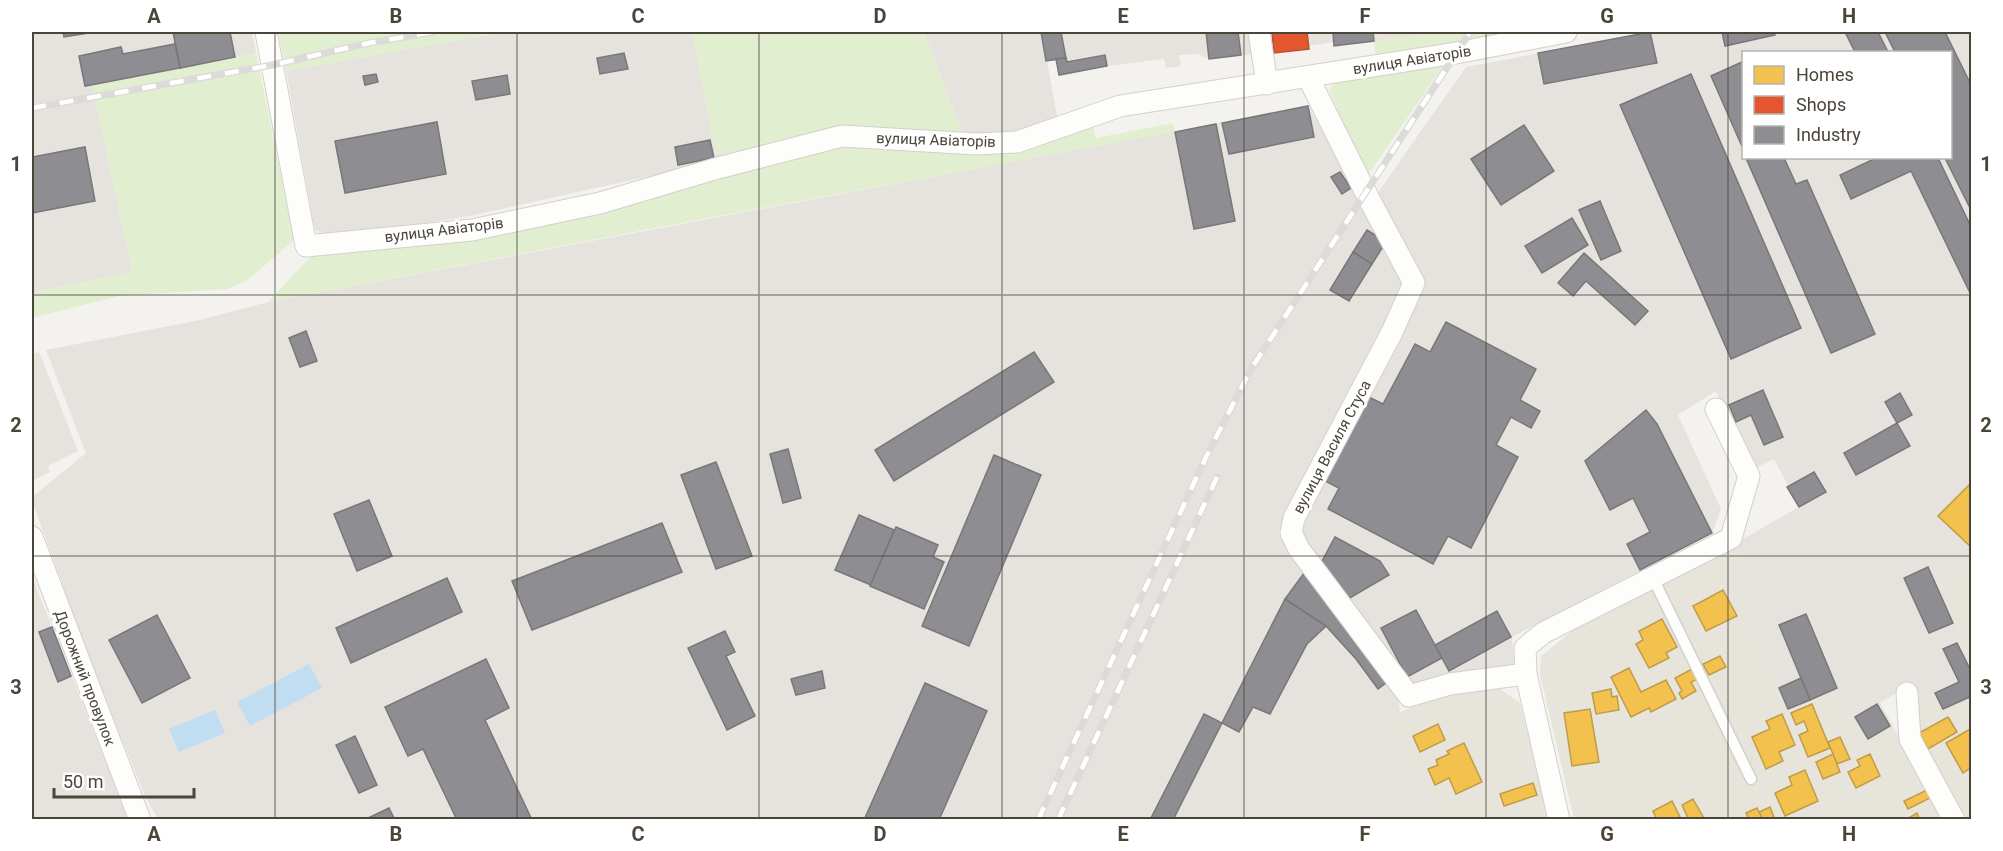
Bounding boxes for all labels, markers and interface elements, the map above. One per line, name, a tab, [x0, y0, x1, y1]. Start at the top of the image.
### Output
text: A	[147, 4, 161, 28]
text: B	[390, 4, 402, 28]
text: C	[631, 4, 645, 28]
text: D	[874, 4, 887, 28]
text: E	[1117, 4, 1129, 28]
text: F	[1360, 4, 1371, 28]
text: G	[1600, 4, 1614, 28]
text: H	[1842, 4, 1856, 28]
street label: вулиця Авіаторів	[1351, 42, 1473, 78]
legend	[1742, 51, 1952, 159]
text: Homes	[1796, 64, 1854, 85]
text: Shops	[1796, 94, 1846, 115]
text: Industry	[1796, 124, 1861, 145]
street label: вулиця Авіаторів	[876, 129, 996, 151]
text: 1	[10, 152, 22, 176]
text: 1	[1980, 152, 1992, 176]
street label: вулиця Авіаторів	[383, 214, 505, 246]
street label: вулиця Василя Стуса	[1289, 377, 1375, 517]
text: 2	[10, 413, 22, 437]
text: 2	[1980, 413, 1992, 437]
street label: Дорожний провулок	[51, 608, 119, 748]
text: 3	[10, 675, 22, 699]
text: 3	[1980, 675, 1992, 699]
scale bar	[54, 761, 194, 799]
text: 50 m	[63, 771, 103, 792]
text: A	[147, 822, 161, 846]
text: B	[390, 822, 402, 846]
text: C	[631, 822, 645, 846]
text: D	[874, 822, 887, 846]
text: E	[1117, 822, 1129, 846]
text: F	[1360, 822, 1371, 846]
text: G	[1600, 822, 1614, 846]
text: H	[1842, 822, 1856, 846]

